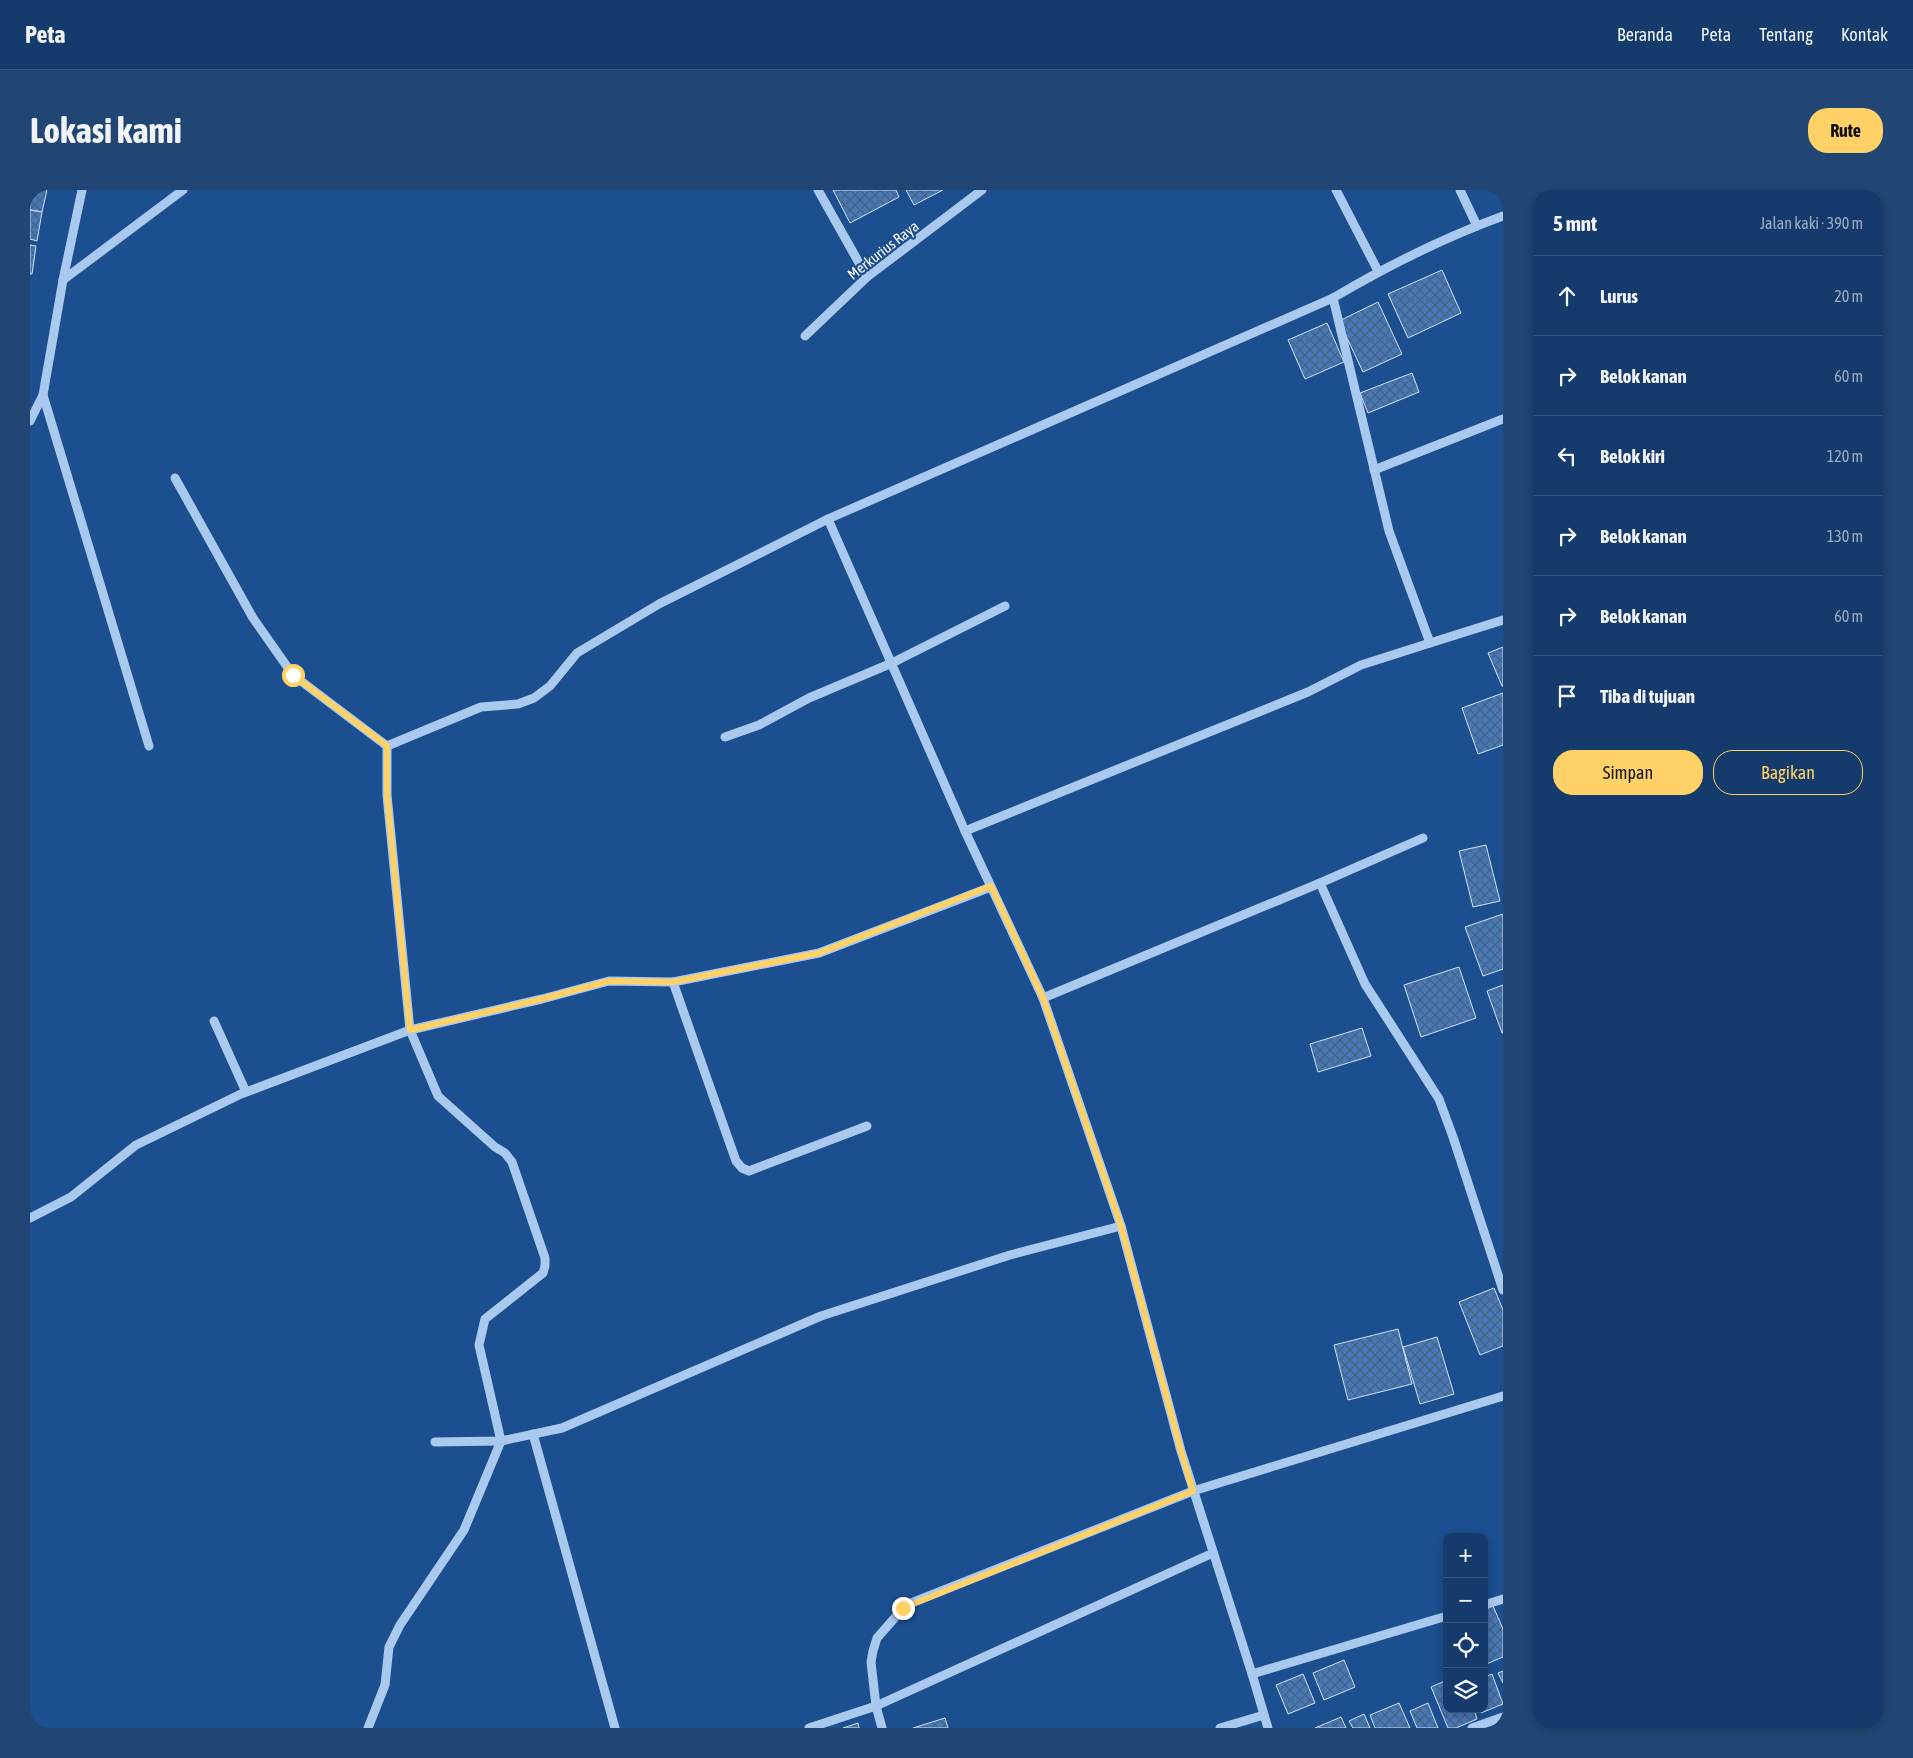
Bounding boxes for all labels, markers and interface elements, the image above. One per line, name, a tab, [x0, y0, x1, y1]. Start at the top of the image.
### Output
text: Peta	[25, 21, 66, 48]
text: Beranda	[1617, 24, 1673, 45]
text: Peta	[1701, 24, 1731, 45]
text: Tentang	[1759, 24, 1813, 45]
text: Kontak	[1841, 24, 1888, 45]
button: Rute	[1808, 108, 1883, 153]
text: Lokasi kami	[30, 110, 182, 150]
text: 5 mnt	[1553, 211, 1597, 235]
text: Jalan kaki · 390 m	[1760, 214, 1863, 232]
street label: Merkurius Raya	[844, 217, 922, 283]
icon: ahead	[1553, 282, 1581, 310]
text: Lurus	[1600, 285, 1638, 307]
text: 20 m	[1834, 287, 1863, 305]
icon: right	[1553, 362, 1581, 390]
text: Belok kanan	[1600, 365, 1687, 387]
text: 60 m	[1834, 367, 1863, 385]
icon: left	[1553, 442, 1581, 470]
text: Belok kiri	[1600, 445, 1665, 467]
text: 120 m	[1827, 447, 1863, 465]
icon: right	[1553, 522, 1581, 550]
text: Belok kanan	[1600, 525, 1687, 547]
text: 130 m	[1827, 527, 1863, 545]
icon: right	[1553, 602, 1581, 630]
text: Belok kanan	[1600, 605, 1687, 627]
text: 60 m	[1834, 607, 1863, 625]
route start	[282, 664, 305, 687]
icon: arrive	[1553, 682, 1581, 710]
text: Tiba di tujuan	[1600, 685, 1695, 707]
button: Simpan	[1553, 750, 1703, 795]
button: Bagikan	[1713, 750, 1863, 795]
map controls	[1443, 1533, 1488, 1713]
button: +	[1443, 1533, 1488, 1578]
button: −	[1443, 1578, 1488, 1623]
route end	[892, 1597, 915, 1620]
button: locate	[1443, 1623, 1488, 1668]
button: layers	[1443, 1668, 1488, 1713]

